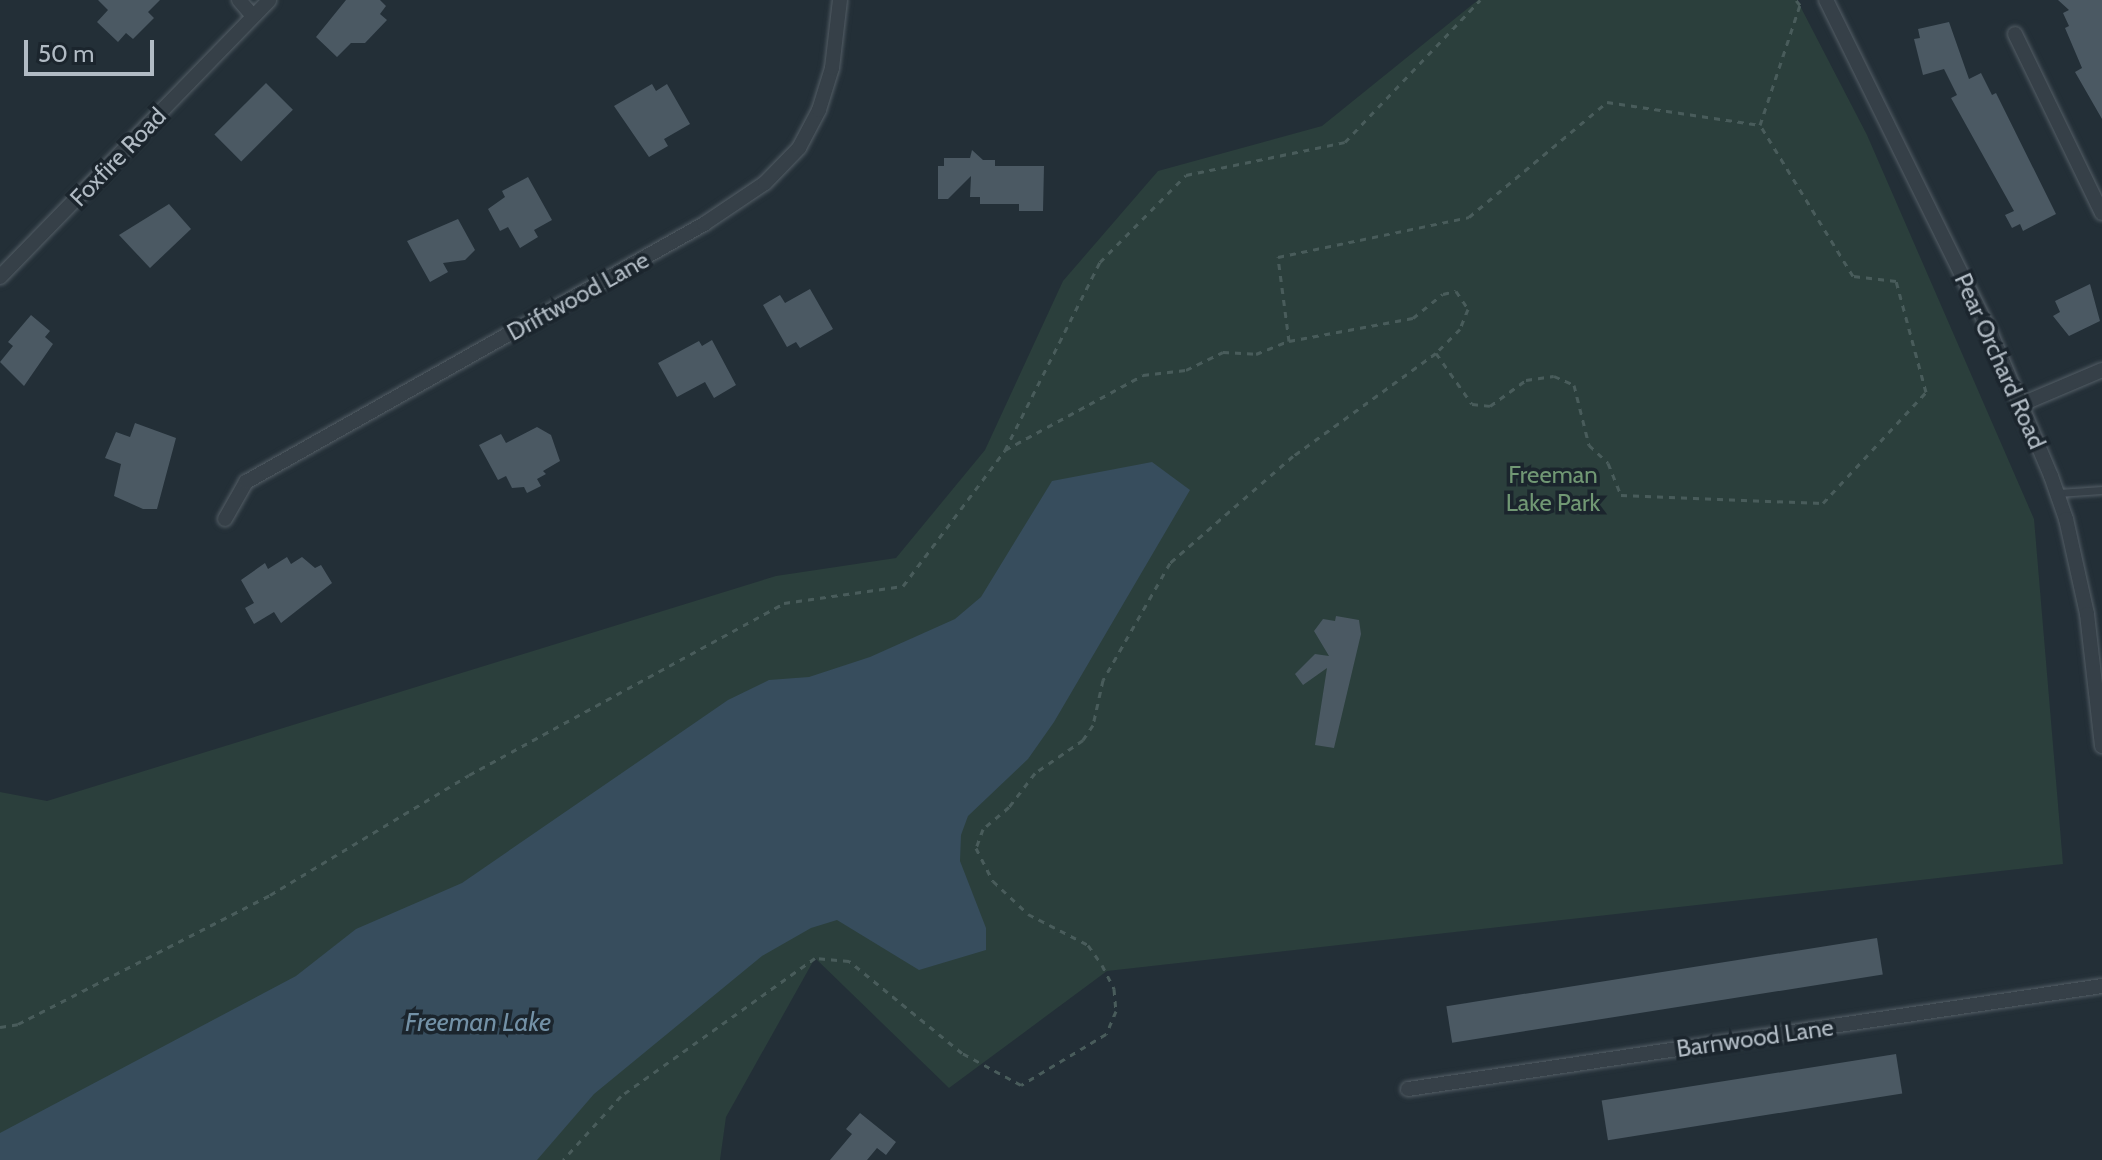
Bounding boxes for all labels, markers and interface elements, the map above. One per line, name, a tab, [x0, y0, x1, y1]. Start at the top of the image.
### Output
scale bar	[28, 24, 158, 74]
text: 50 m	[38, 39, 94, 68]
street label: Foxfire Road	[64, 102, 172, 212]
street label: Driftwood Lane	[502, 245, 654, 347]
street label: Pear Orchard Road	[1948, 269, 2052, 453]
park label: Freeman Lake Park	[1506, 461, 1600, 517]
water label: Freeman Lake	[405, 1007, 551, 1039]
street label: Barnwood Lane	[1675, 1013, 1835, 1063]

